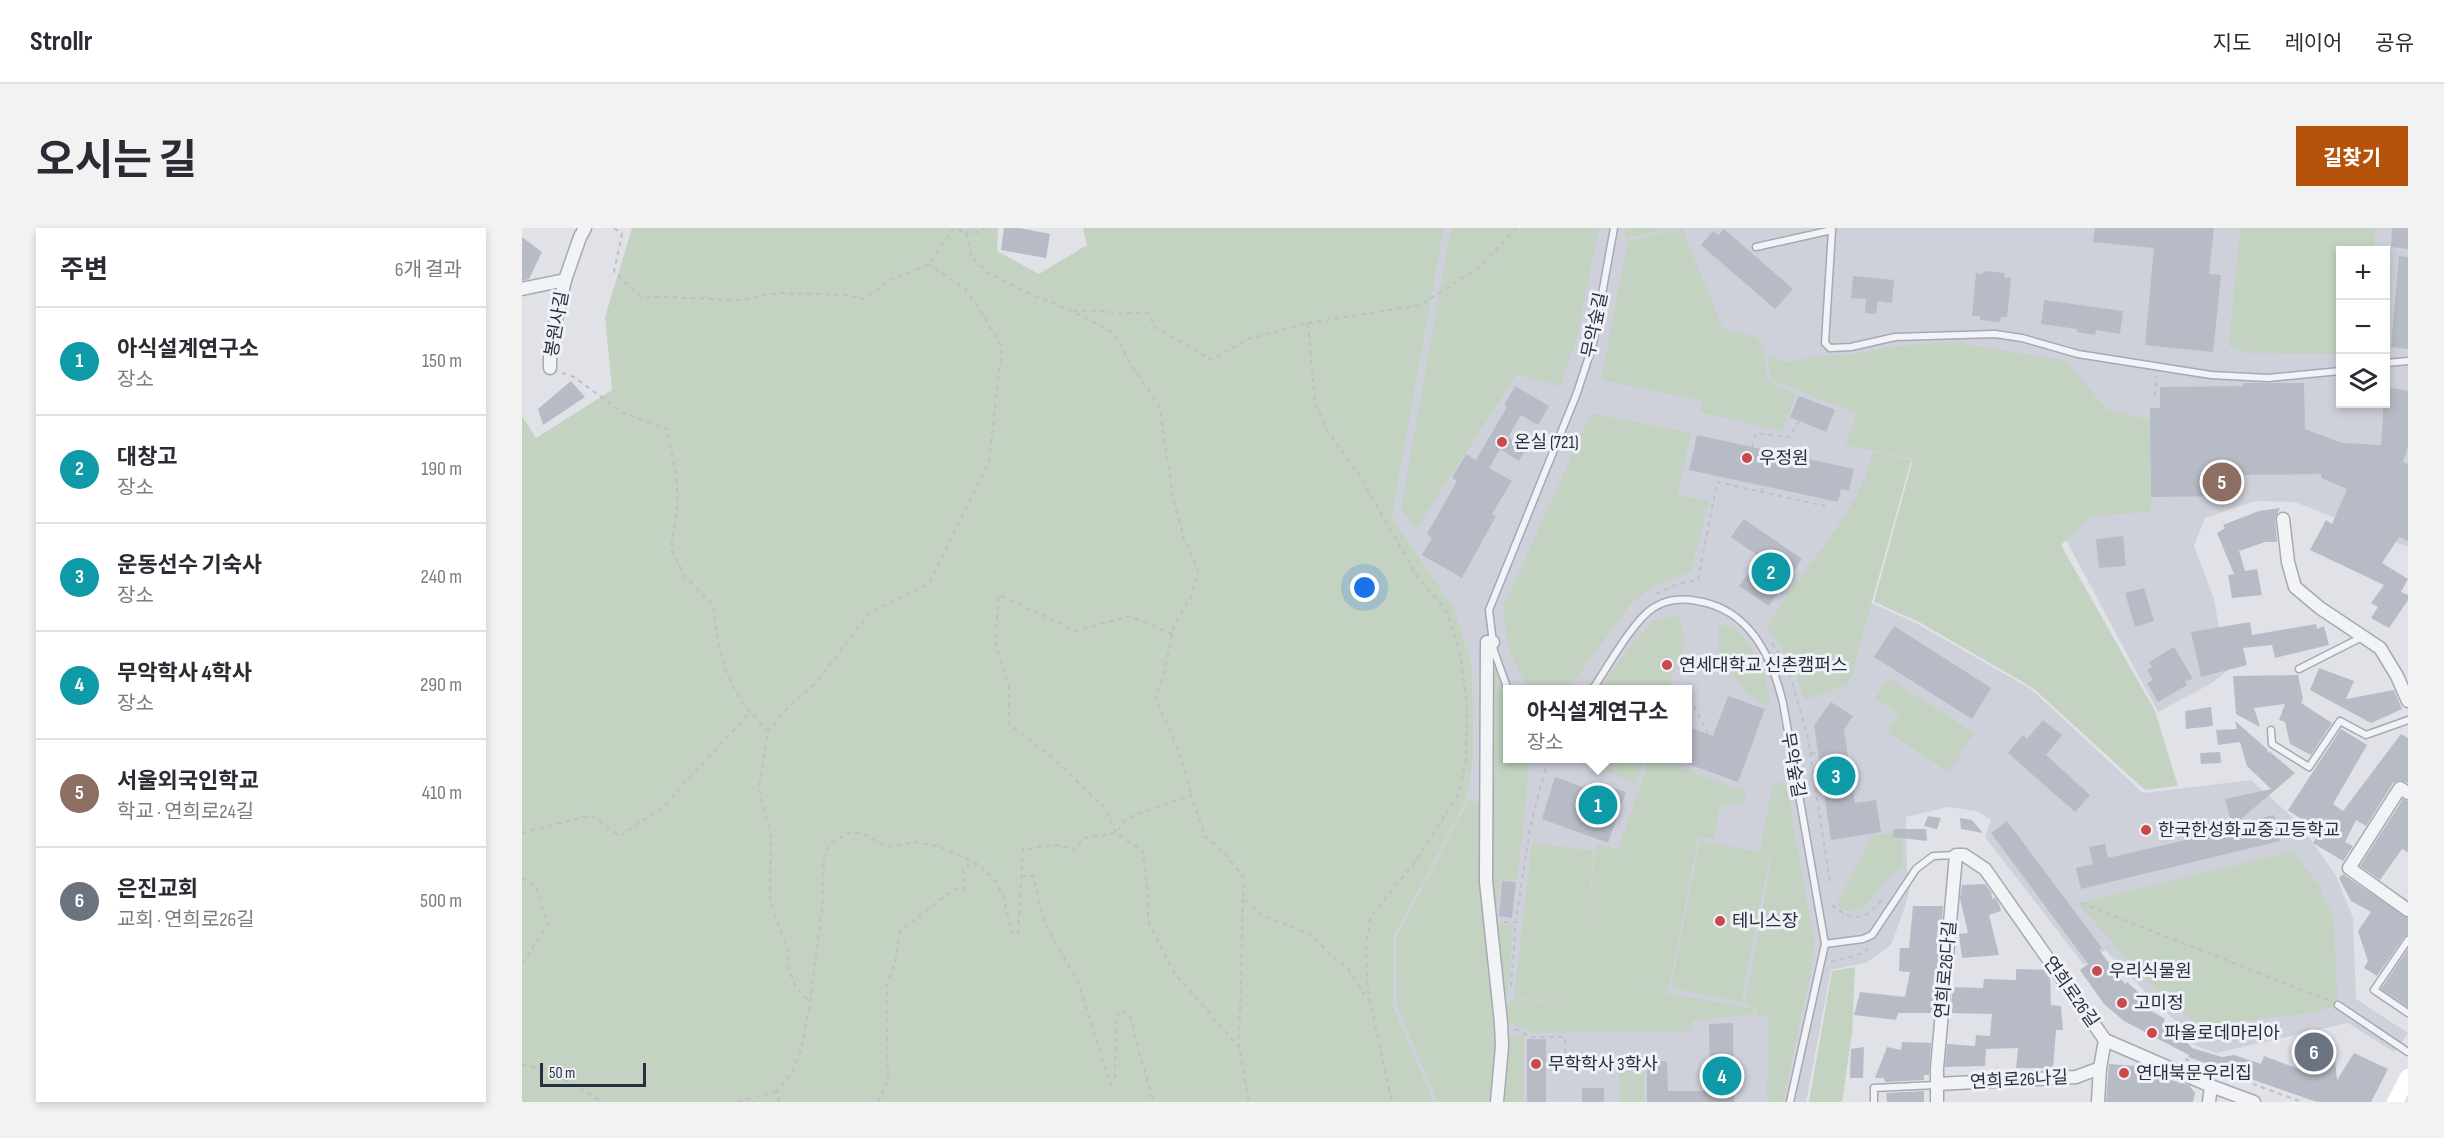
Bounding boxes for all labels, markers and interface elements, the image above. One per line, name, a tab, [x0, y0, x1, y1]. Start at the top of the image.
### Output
text: Strollr	[30, 25, 92, 58]
text: 지도	[2213, 31, 2251, 56]
text: 레이어	[2284, 31, 2342, 56]
text: 공유	[2375, 31, 2414, 56]
button: 길찾기	[2296, 126, 2408, 186]
text: 오시는 길	[36, 136, 197, 187]
map controls	[2336, 246, 2390, 408]
button: +	[2336, 246, 2390, 300]
text: 주변	[60, 255, 108, 286]
text: 6개 결과	[395, 258, 462, 282]
street label: 봉원사길	[541, 290, 573, 358]
street label: 무악숲길	[1578, 290, 1612, 360]
button: −	[2336, 300, 2390, 354]
text: 아식설계연구소	[117, 336, 259, 363]
text: 1	[76, 349, 83, 373]
text: 150 m	[422, 349, 462, 373]
button: layers	[2336, 354, 2390, 408]
text: 장소	[117, 368, 154, 392]
place label: 온실 (721)	[1514, 432, 1579, 453]
marker: 온실 (721)	[1495, 435, 1509, 449]
text: 대창고	[117, 444, 178, 471]
place label: 우정원	[1759, 448, 1809, 469]
marker: 우정원	[1740, 451, 1754, 465]
text: 2	[75, 457, 84, 481]
text: 190 m	[421, 457, 462, 481]
pin: 5	[2202, 460, 2242, 504]
text: 장소	[117, 476, 154, 500]
pin: 2	[1752, 550, 1790, 594]
text: 운동선수 기숙사	[117, 552, 262, 579]
text: 3	[75, 565, 84, 589]
text: 240 m	[421, 565, 462, 589]
your location	[1350, 573, 1379, 602]
text: 장소	[117, 584, 154, 608]
place label: 연세대학교 신촌캠퍼스	[1679, 655, 1847, 676]
marker: 연세대학교 신촌캠퍼스	[1660, 658, 1674, 672]
text: 무악학사 4학사	[117, 660, 252, 687]
text: 4	[75, 673, 84, 697]
text: 290 m	[420, 673, 462, 697]
popup	[1503, 685, 1692, 763]
text: 장소	[117, 692, 154, 716]
text: 아식설계연구소	[1527, 699, 1668, 726]
text: 장소	[1527, 731, 1563, 755]
street label: 무악숲길	[1777, 731, 1809, 799]
pin: 3	[1816, 754, 1856, 798]
text: 서울외국인학교	[117, 768, 259, 795]
text: 5	[75, 781, 84, 805]
text: 410 m	[422, 781, 462, 805]
pin: 1	[1578, 782, 1618, 828]
text: 학교 · 연희로24길	[117, 800, 254, 824]
place label: 한국한성화교중고등학교	[2158, 820, 2340, 841]
marker: 한국한성화교중고등학교	[2139, 823, 2153, 837]
text: 은진교회	[117, 876, 198, 903]
text: 6	[75, 889, 84, 913]
text: 500 m	[420, 889, 462, 913]
text: 교회 · 연희로26길	[117, 908, 255, 932]
place label: 테니스장	[1732, 911, 1798, 932]
marker: 테니스장	[1713, 914, 1727, 928]
street label: 연희로26다길	[1931, 920, 1961, 1020]
street label: 연희로26길	[2039, 953, 2103, 1031]
place label: 우리식물원	[2109, 961, 2192, 982]
marker: 우리식물원	[2090, 964, 2104, 978]
place label: 고미정	[2134, 993, 2184, 1014]
marker: 고미정	[2115, 996, 2129, 1010]
place label: 파올로데마리아	[2164, 1023, 2280, 1044]
marker: 파올로데마리아	[2145, 1026, 2159, 1040]
pin: 6	[2294, 1030, 2334, 1074]
place label: 무학학사 3학사	[1548, 1054, 1658, 1075]
pin: 4	[1702, 1054, 1742, 1098]
marker: 무학학사 3학사	[1529, 1057, 1543, 1071]
scale bar	[540, 1060, 646, 1088]
place label: 연대북문우리집	[2136, 1063, 2252, 1084]
text: 50 m	[549, 1064, 575, 1083]
marker: 연대북문우리집	[2117, 1066, 2131, 1080]
street label: 연희로26나길	[1969, 1067, 2069, 1093]

